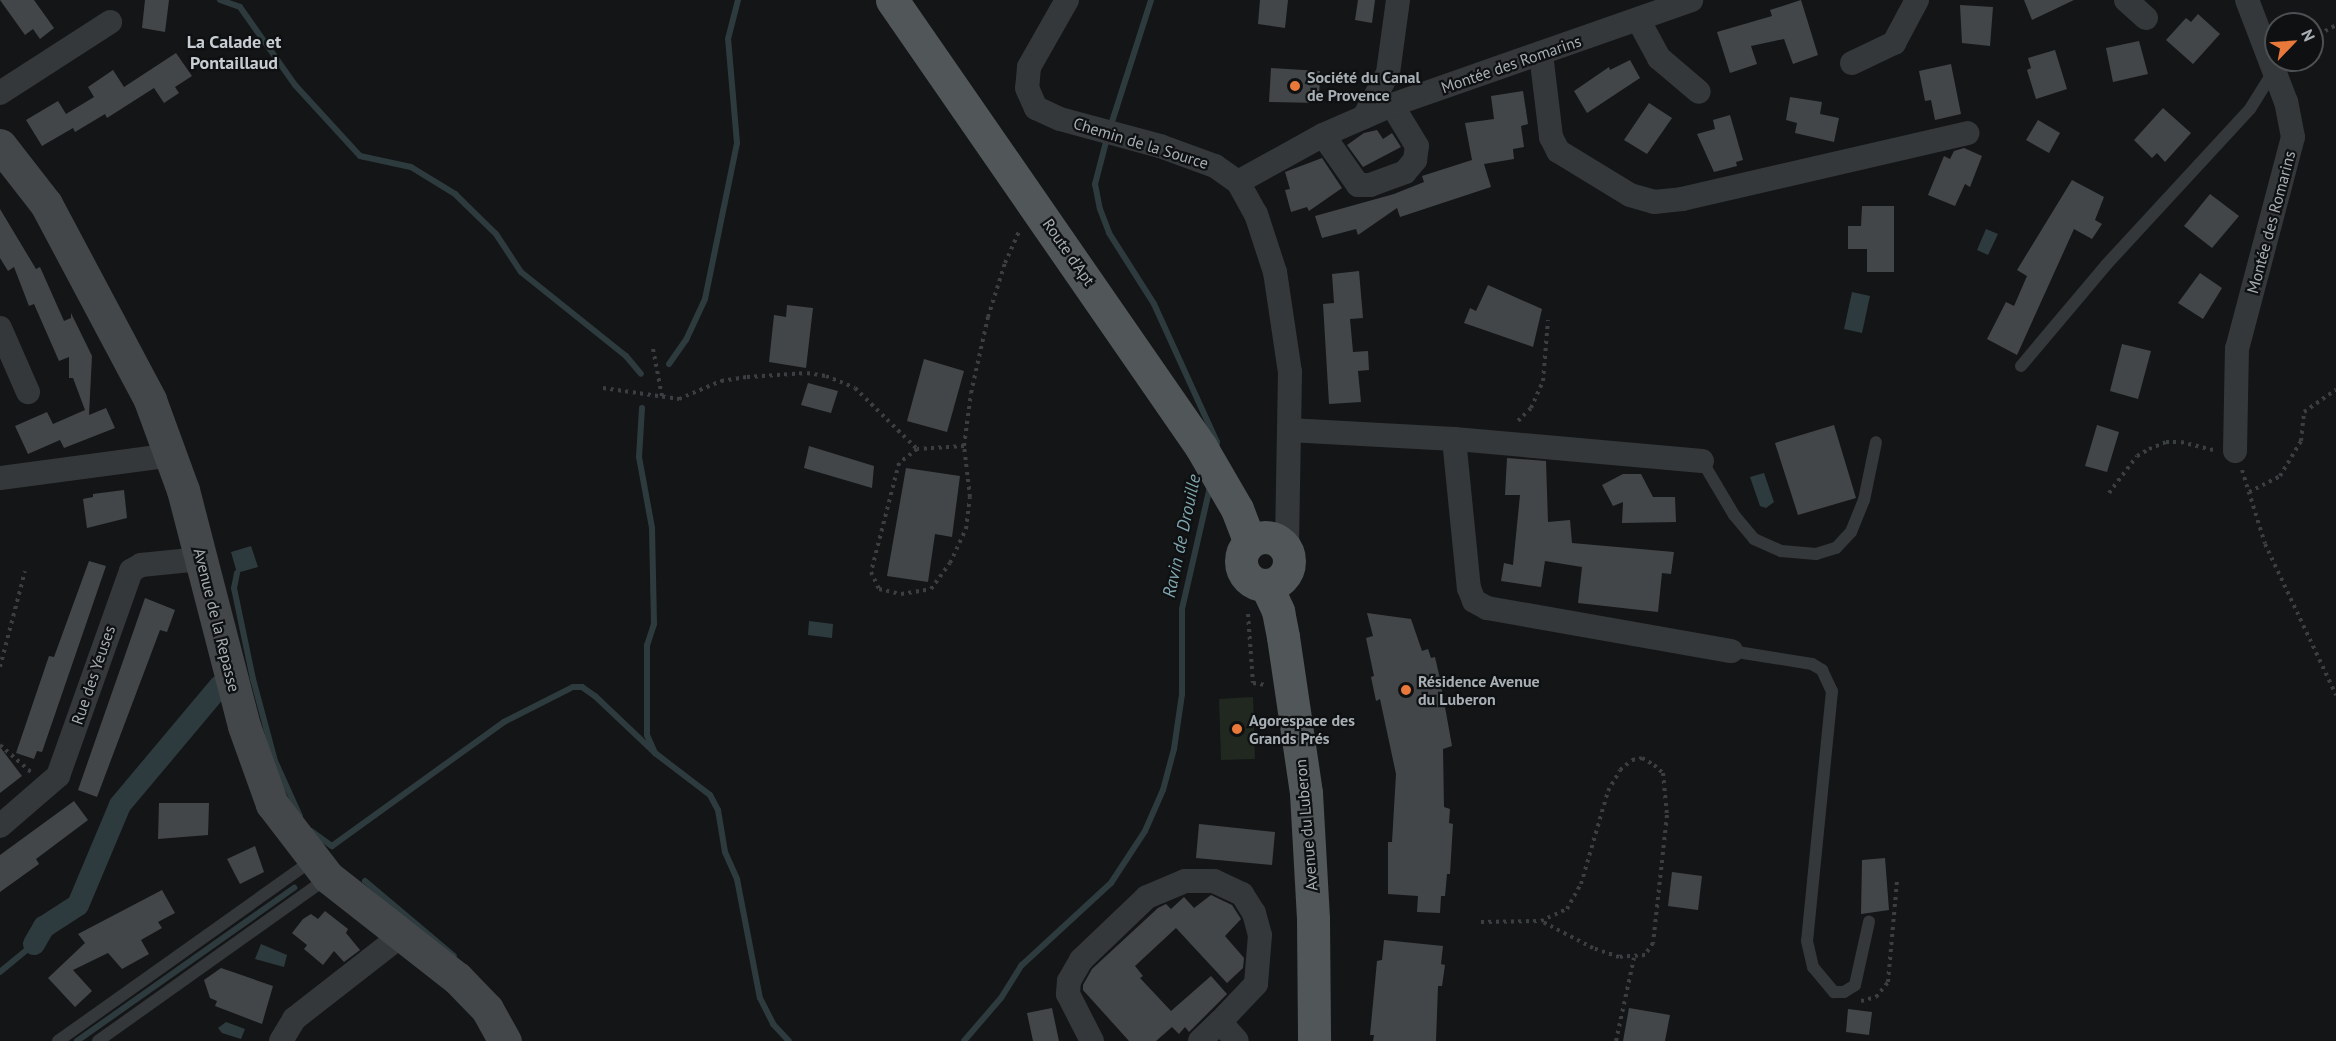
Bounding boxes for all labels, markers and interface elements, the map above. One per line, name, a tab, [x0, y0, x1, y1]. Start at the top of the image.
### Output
north arrow	[2264, 12, 2324, 72]
text: N	[2297, 26, 2320, 44]
street label: Montée des Romarins	[1438, 31, 1584, 97]
district label: La Calade et Pontaillaud	[187, 32, 281, 74]
place label: Société du Canal de Provence	[1307, 67, 1420, 105]
marker: Société du Canal de Provence	[1288, 79, 1302, 93]
street label: Chemin de la Source	[1071, 113, 1211, 173]
street label: Montée des Romarins	[2243, 149, 2299, 295]
street label: Route d'Apt	[1039, 215, 1099, 289]
water label: Ravin de Drouille	[1158, 472, 1206, 600]
street label: Avenue de la Repasse	[190, 546, 244, 694]
street label: Rue des Yeuses	[67, 623, 119, 727]
place label: Résidence Avenue du Luberon	[1418, 671, 1540, 709]
marker: Résidence Avenue du Luberon	[1399, 683, 1413, 697]
place label: Agorespace des Grands Prés	[1249, 710, 1355, 748]
marker: Agorespace des Grands Prés	[1230, 722, 1244, 736]
street label: Avenue du Luberon	[1291, 758, 1321, 892]

